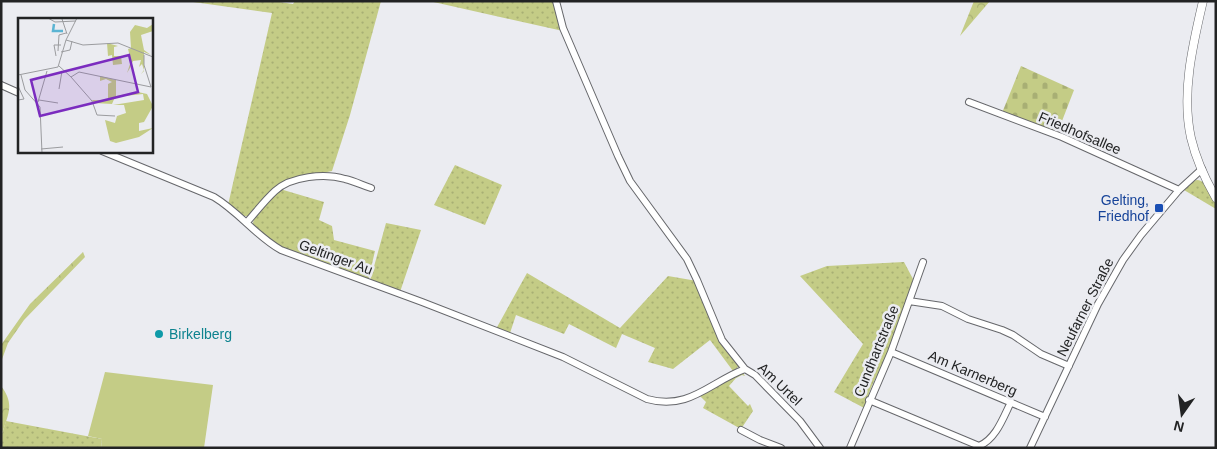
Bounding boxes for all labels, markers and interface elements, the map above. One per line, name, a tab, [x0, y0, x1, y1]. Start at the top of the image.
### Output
inset map	[18, 18, 152, 152]
street label: Friedhofsallee	[1036, 108, 1124, 158]
place label: Gelting, Friedhof	[1098, 192, 1149, 224]
marker: Gelting, Friedhof	[1153, 202, 1165, 214]
street label: Geltinger Au	[297, 236, 375, 278]
street label: Neufarner Straße	[1053, 255, 1117, 359]
street label: Cundhartstraße	[850, 303, 902, 399]
place label: Birkelberg	[169, 326, 232, 342]
marker: Birkelberg	[153, 328, 165, 340]
street label: Am Karnerberg	[926, 347, 1020, 399]
street label: Am Urtel	[755, 359, 805, 409]
north arrow	[1157, 389, 1207, 439]
text: N	[1172, 418, 1186, 436]

